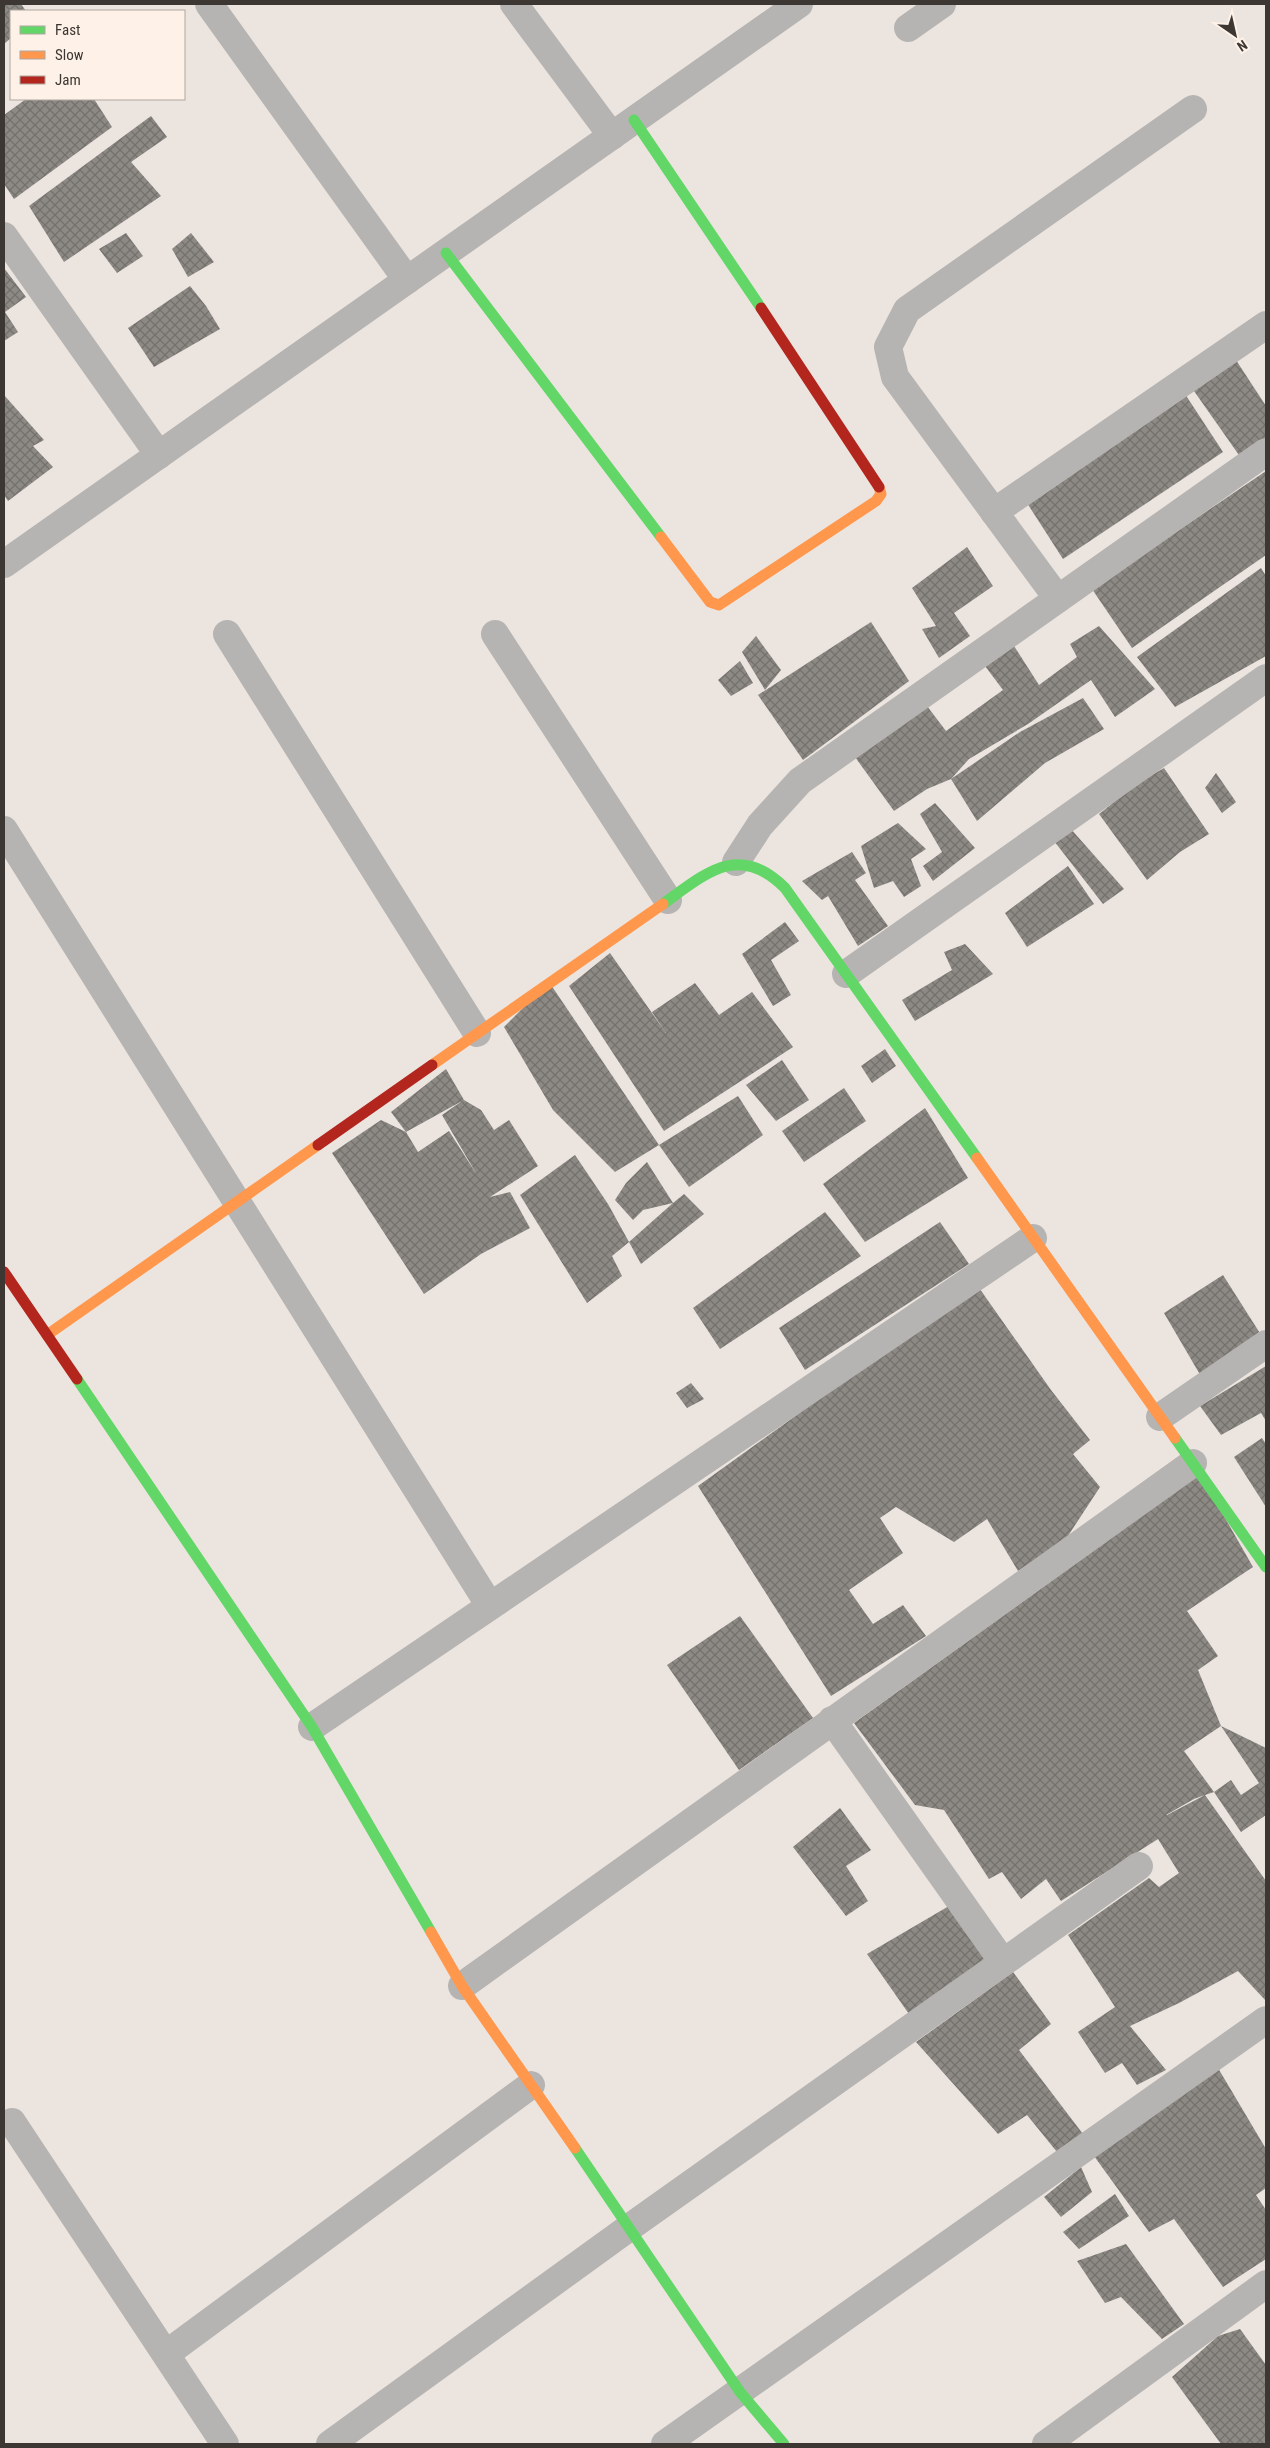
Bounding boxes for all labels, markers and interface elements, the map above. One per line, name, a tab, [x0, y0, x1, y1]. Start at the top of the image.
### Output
legend	[10, 10, 185, 100]
north arrow	[1210, 10, 1260, 60]
text: Fast	[55, 21, 80, 39]
text: N	[1234, 37, 1250, 55]
text: Slow	[55, 46, 84, 64]
text: Jam	[55, 71, 81, 89]

